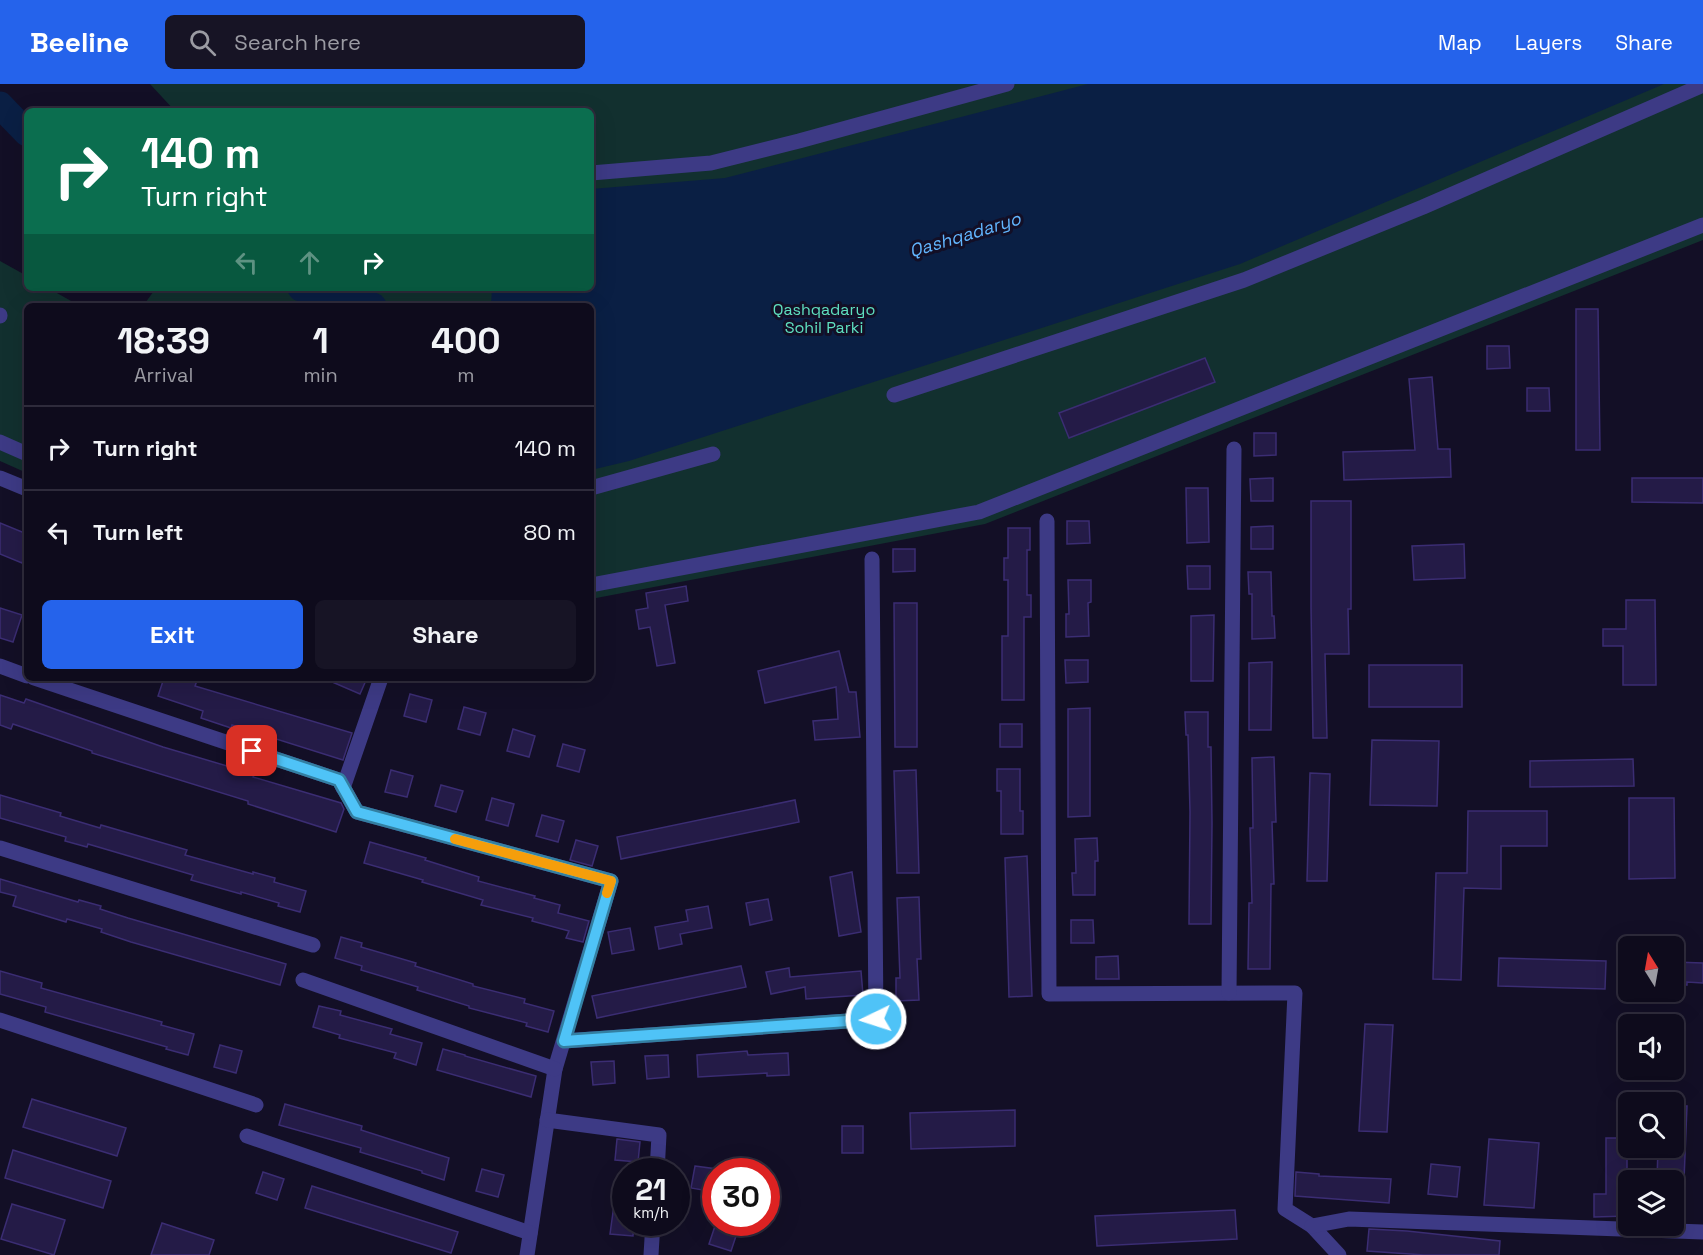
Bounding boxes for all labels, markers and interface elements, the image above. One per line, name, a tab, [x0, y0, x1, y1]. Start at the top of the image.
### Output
search box	[165, 15, 585, 69]
text: Beeline	[30, 24, 129, 60]
icon: search	[186, 26, 219, 59]
text: Search here	[234, 28, 361, 56]
text: Map	[1438, 29, 1482, 56]
text: Layers	[1515, 29, 1582, 56]
text: Share	[1615, 29, 1673, 56]
text: 140 m	[141, 127, 260, 180]
icon: right	[42, 132, 120, 210]
text: Turn right	[141, 179, 268, 214]
water label: Qashqadaryo	[906, 206, 1024, 262]
icon: left	[230, 246, 263, 279]
icon: ahead	[293, 246, 326, 279]
icon: right	[356, 246, 389, 279]
park label: Qashqadaryo Sohil Parki	[773, 299, 875, 338]
text: 18:39	[117, 318, 210, 364]
text: 1	[312, 318, 329, 364]
text: 400	[431, 318, 501, 364]
text: Arrival	[134, 362, 193, 388]
text: min	[303, 362, 338, 388]
text: m	[457, 362, 474, 388]
icon: right	[42, 432, 75, 465]
text: Turn right	[93, 434, 198, 462]
text: 140 m	[514, 434, 576, 462]
icon: left	[42, 516, 75, 549]
text: Turn left	[93, 518, 183, 546]
text: 80 m	[524, 518, 576, 546]
button: Exit	[42, 600, 303, 669]
button: Share	[315, 600, 576, 669]
pin	[226, 725, 277, 776]
icon: arrive	[235, 734, 268, 767]
north arrow	[1618, 936, 1684, 1002]
map controls	[1618, 936, 1684, 1236]
position arrow	[844, 987, 908, 1051]
button: sound	[1618, 1014, 1684, 1080]
button: search	[1618, 1092, 1684, 1158]
speed limit sign: 30	[702, 1158, 780, 1236]
text: 21	[635, 1170, 667, 1209]
button: layers	[1618, 1170, 1684, 1236]
text: km/h	[633, 1203, 669, 1222]

